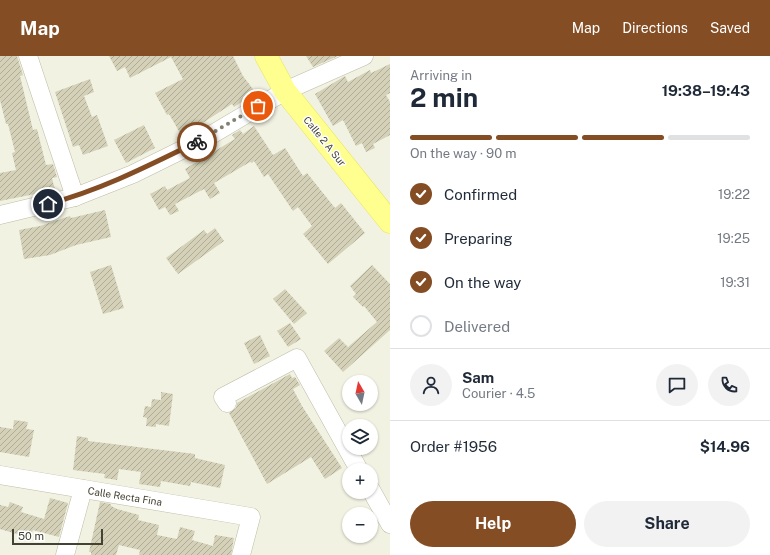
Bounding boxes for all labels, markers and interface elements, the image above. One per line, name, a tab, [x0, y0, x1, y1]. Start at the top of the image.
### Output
text: Map	[20, 17, 60, 39]
text: Map	[572, 20, 600, 36]
text: Directions	[622, 20, 688, 36]
text: Saved	[710, 20, 750, 36]
text: Arriving in	[410, 68, 472, 83]
text: 2 min	[410, 82, 478, 113]
text: 19:38–19:43	[662, 82, 750, 99]
pin	[241, 89, 275, 123]
icon: bag	[247, 95, 269, 117]
street label: Calle 2 A Sur	[301, 114, 349, 168]
courier	[177, 122, 217, 162]
icon: bike	[186, 131, 208, 153]
text: On the way · 90 m	[410, 146, 517, 161]
icon: check	[410, 183, 432, 205]
text: Confirmed	[444, 186, 517, 203]
pin	[31, 187, 65, 221]
text: 19:22	[718, 187, 750, 202]
icon: home	[37, 193, 59, 215]
icon: check	[410, 227, 432, 249]
text: Preparing	[444, 230, 513, 247]
text: 19:25	[717, 231, 750, 246]
icon: check	[410, 271, 432, 293]
text: On the way	[444, 274, 521, 291]
text: 19:31	[720, 275, 750, 290]
text: Delivered	[444, 318, 510, 335]
button: person	[410, 364, 452, 406]
button: chat	[656, 364, 698, 406]
button: phone	[708, 364, 750, 406]
text: Sam	[462, 369, 494, 386]
north arrow	[342, 375, 378, 411]
map controls	[342, 375, 378, 543]
text: Courier · 4.5	[462, 386, 535, 401]
button: layers	[342, 419, 378, 455]
text: Order #1956	[410, 438, 497, 455]
text: $14.96	[700, 438, 750, 455]
button: +	[342, 463, 378, 499]
street label: Calle Recta Fina	[87, 484, 163, 508]
button: Help	[410, 501, 576, 547]
button: Share	[584, 501, 750, 547]
button: −	[342, 507, 378, 543]
scale bar	[12, 527, 103, 546]
text: 50 m	[18, 530, 44, 542]

